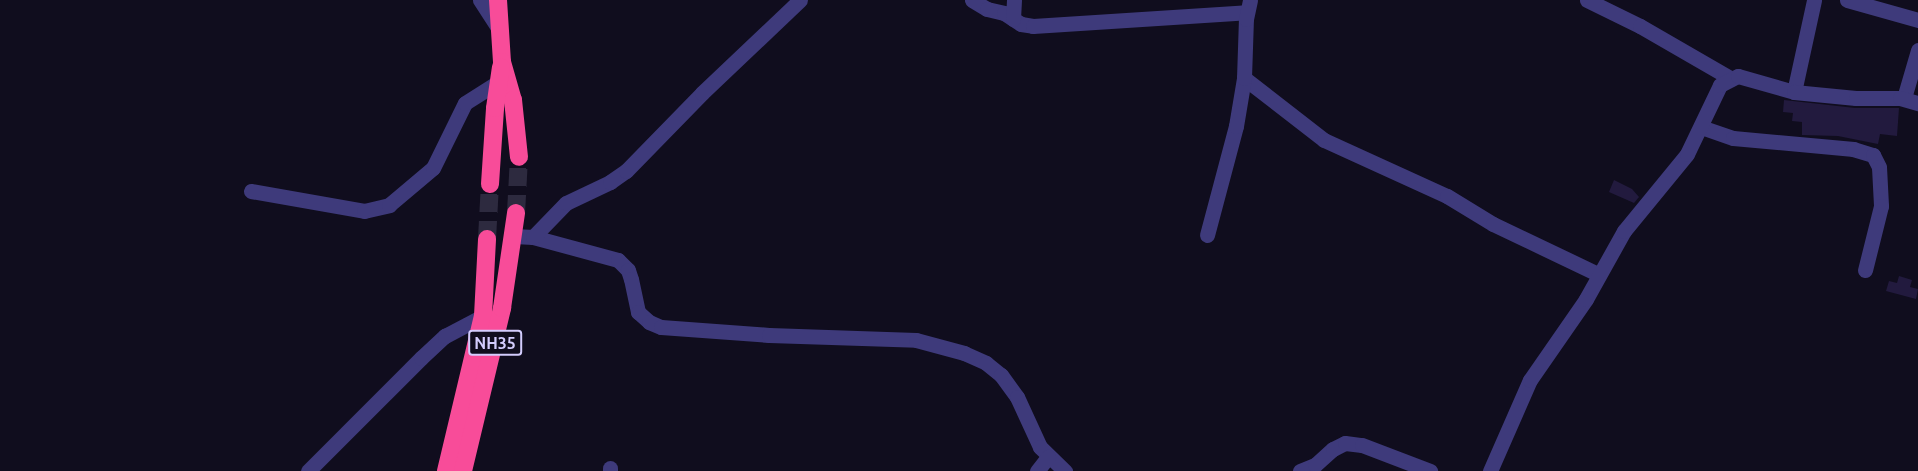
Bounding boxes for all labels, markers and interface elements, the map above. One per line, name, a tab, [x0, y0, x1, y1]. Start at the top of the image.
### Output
road number: NH35	[468, 330, 522, 356]

